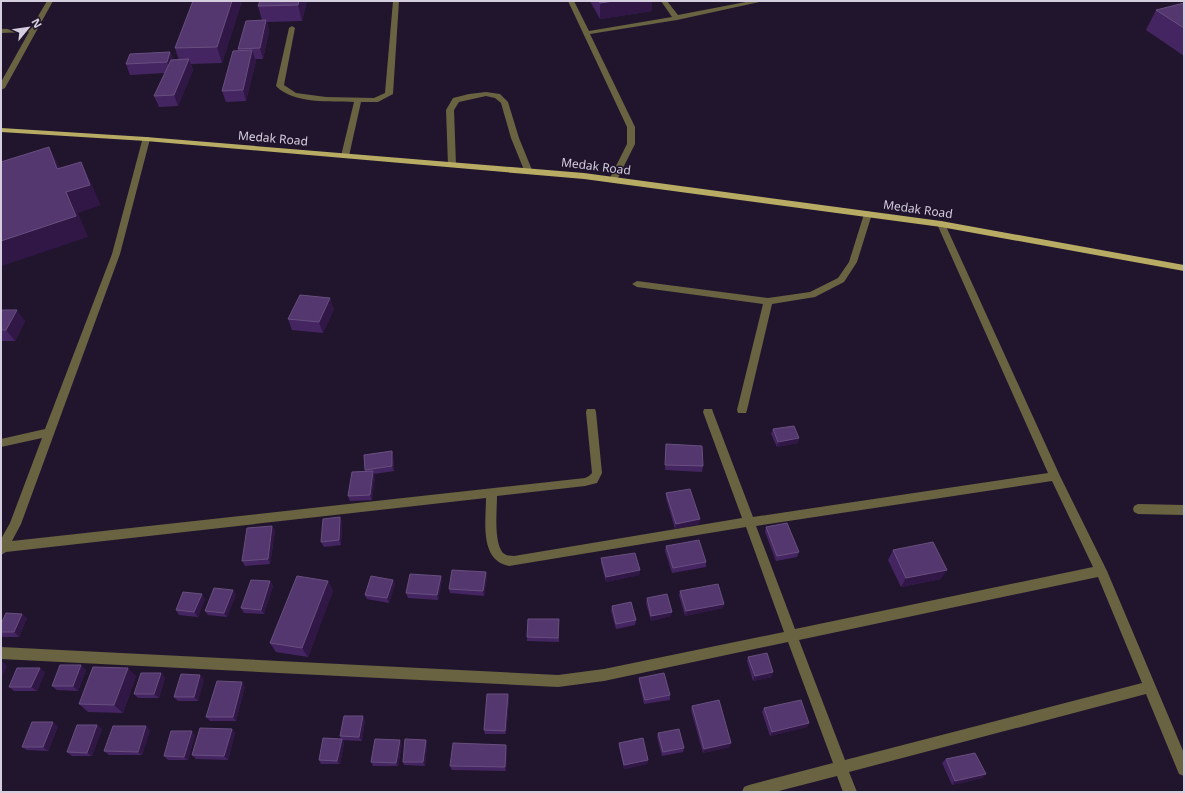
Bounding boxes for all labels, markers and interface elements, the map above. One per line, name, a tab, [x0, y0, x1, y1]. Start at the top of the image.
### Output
north arrow	[8, 8, 48, 48]
text: N	[28, 15, 46, 30]
street label: Medak Road	[237, 126, 309, 150]
street label: Medak Road	[560, 153, 632, 179]
street label: Medak Road	[882, 196, 954, 222]

